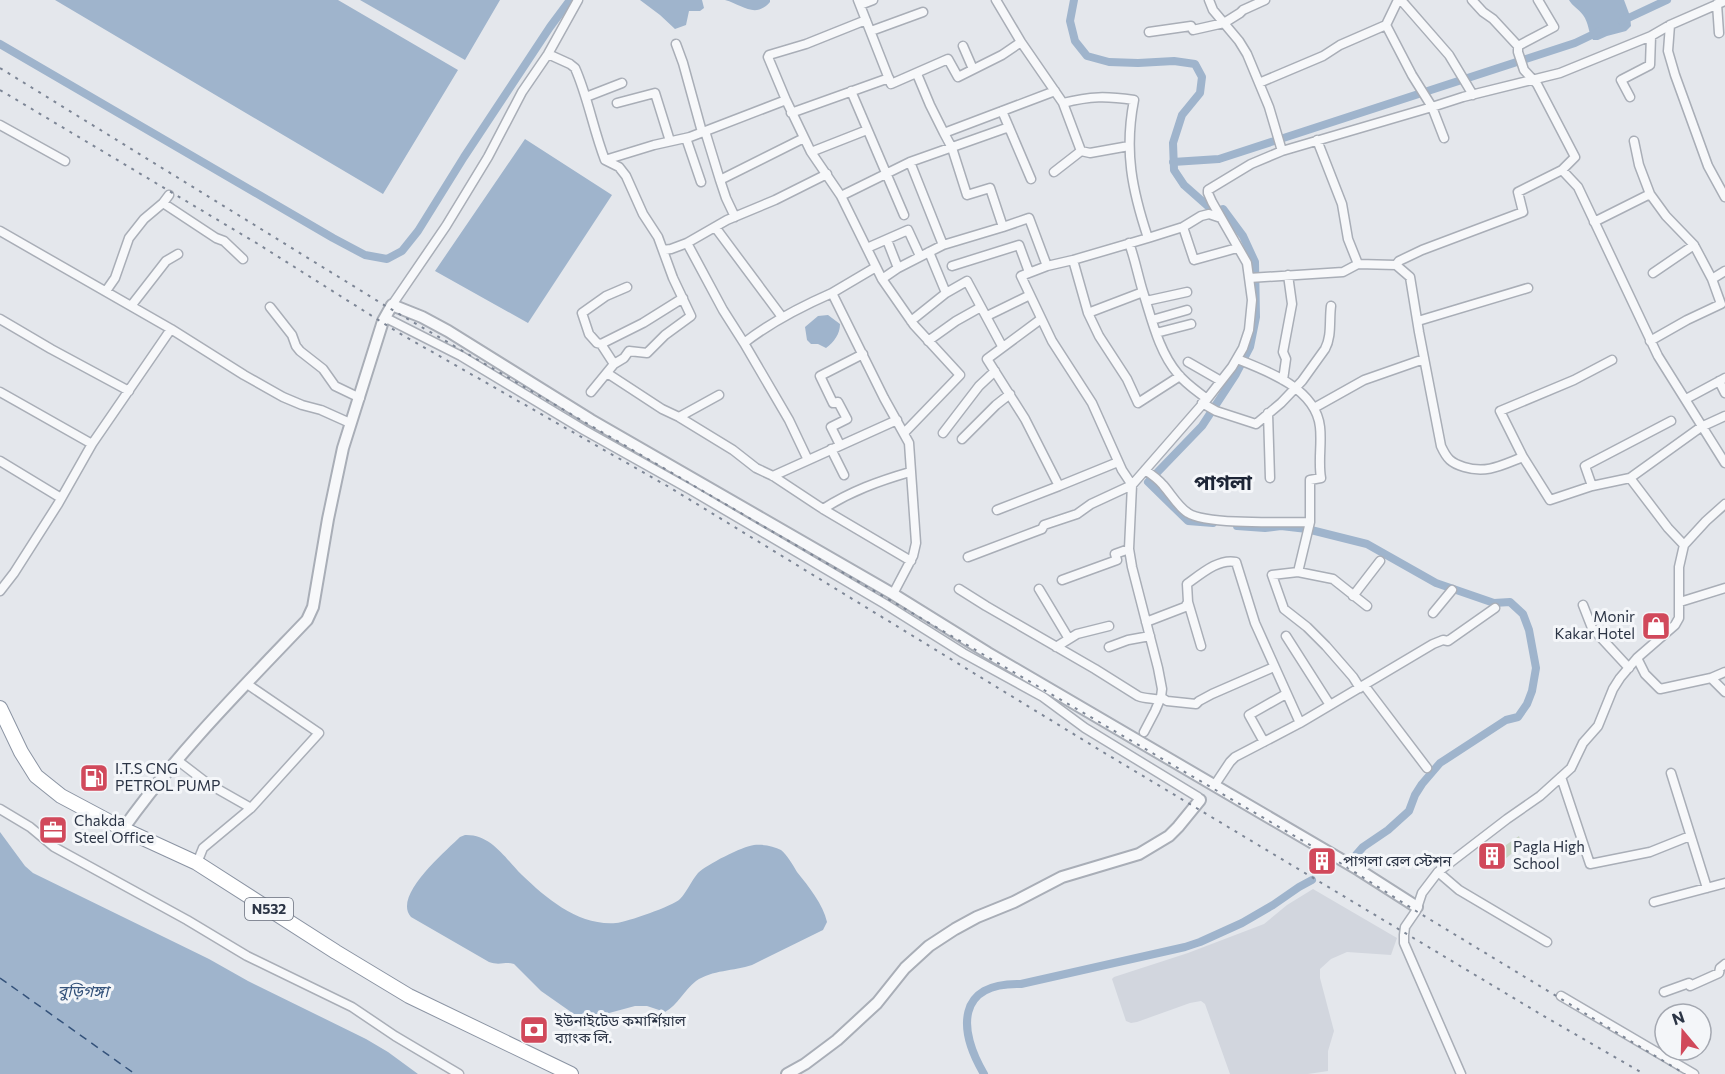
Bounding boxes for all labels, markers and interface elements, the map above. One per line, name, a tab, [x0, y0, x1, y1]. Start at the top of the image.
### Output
district label: পাগলা	[1194, 469, 1253, 494]
place label: Monir Kakar Hotel	[1554, 607, 1635, 642]
shop icon: Monir Kakar Hotel	[1640, 610, 1672, 642]
place label: I.T.S CNG PETROL PUMP	[115, 759, 220, 794]
fuel station icon: I.T.S CNG PETROL PUMP	[78, 762, 110, 794]
place label: Chakda Steel Office	[74, 811, 154, 846]
office icon: Chakda Steel Office	[37, 814, 69, 846]
place label: Pagla High School	[1513, 837, 1585, 872]
building icon: Pagla High School	[1476, 840, 1508, 872]
building icon: পাগলা রেল স্টেশন	[1306, 845, 1338, 877]
place label: পাগলা রেল স্টেশন	[1343, 851, 1453, 869]
road number: N532	[245, 898, 293, 920]
water label: বুড়িগঙ্গা	[58, 981, 111, 1001]
north arrow	[1653, 1002, 1713, 1062]
text: N	[1669, 1006, 1687, 1028]
place label: ইউনাইটেড কমার্শিয়াল ব্যাংক লি.	[554, 1011, 687, 1046]
bank icon: ইউনাইটেড কমার্শিয়াল ব্যাংক লি.	[518, 1014, 550, 1046]

